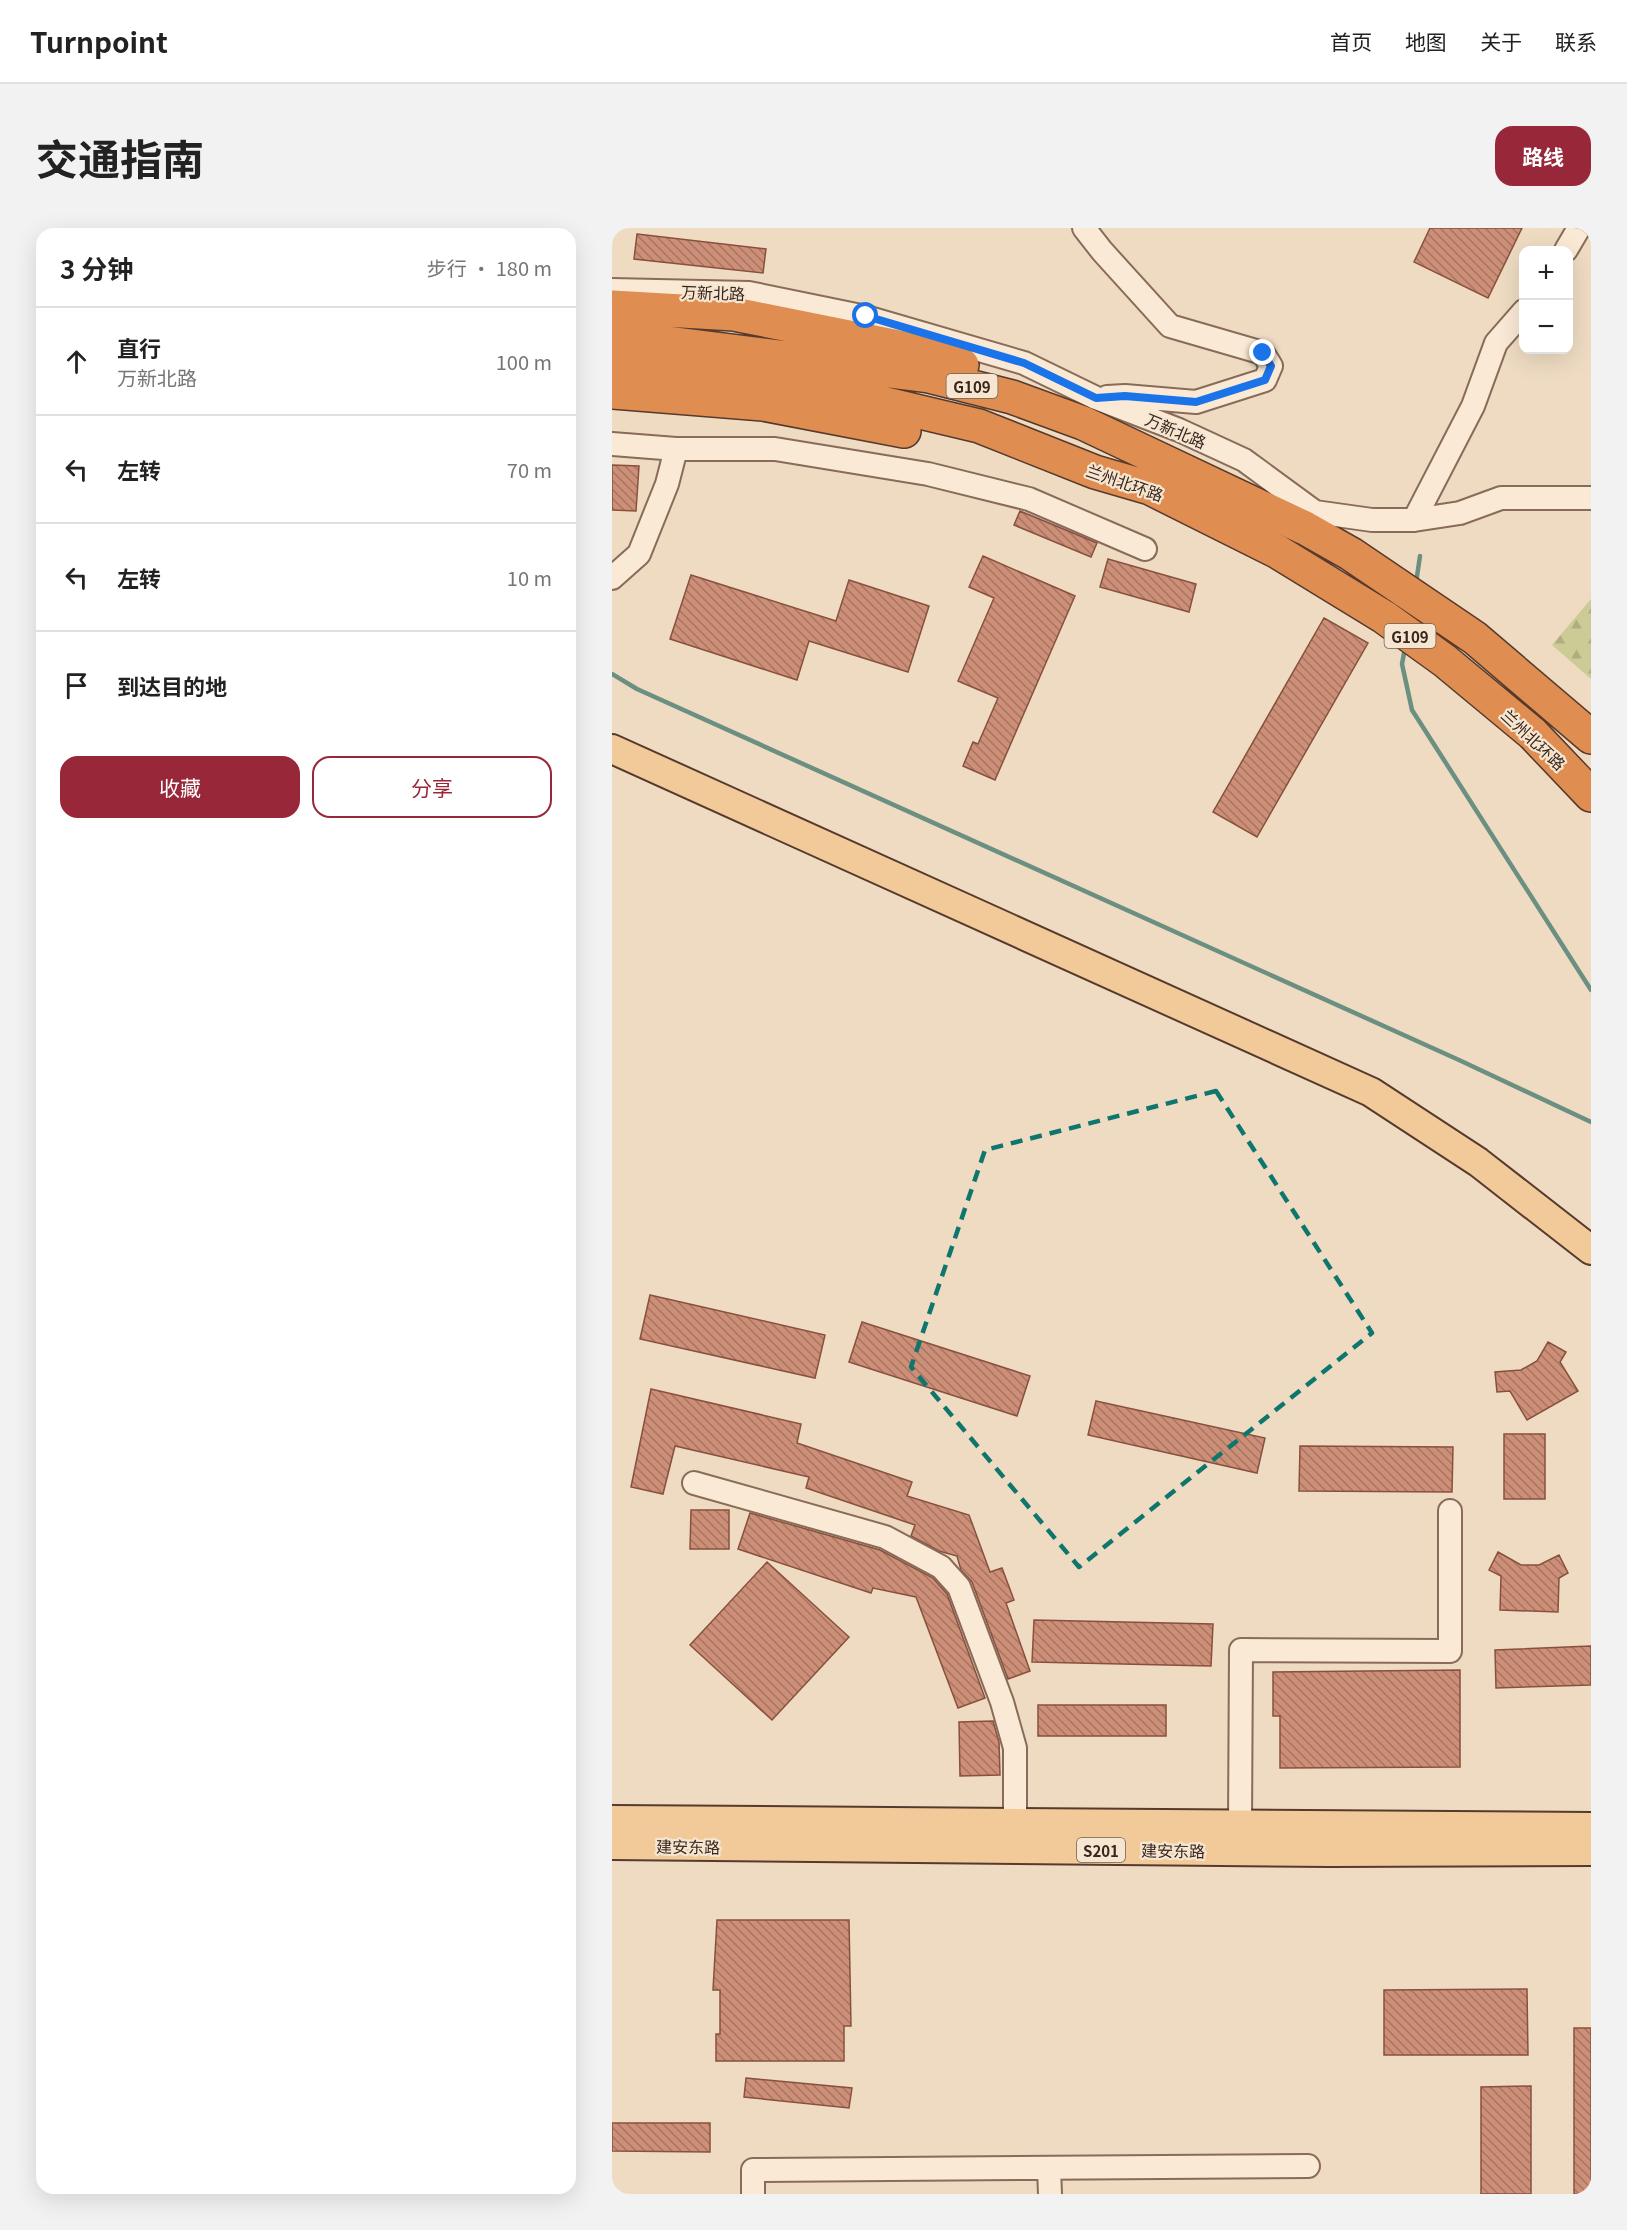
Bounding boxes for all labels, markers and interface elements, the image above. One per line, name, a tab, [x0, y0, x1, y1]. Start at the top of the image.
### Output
text: Turnpoint	[30, 21, 168, 61]
text: 首页	[1330, 26, 1372, 56]
text: 地图	[1405, 26, 1447, 56]
text: 关于	[1480, 26, 1522, 56]
text: 联系	[1555, 26, 1597, 56]
text: 交通指南	[36, 126, 204, 187]
button: 路线	[1495, 126, 1591, 186]
map controls	[1519, 246, 1573, 354]
button: +	[1519, 246, 1573, 300]
text: 3 分钟	[60, 249, 133, 286]
text: 步行 · 180 m	[427, 253, 552, 282]
street label: 万新北路	[681, 279, 745, 305]
button: −	[1519, 300, 1573, 354]
route start	[852, 302, 878, 328]
text: 直行	[117, 331, 161, 363]
route end	[1249, 339, 1275, 365]
icon: ahead	[60, 345, 93, 378]
text: 100 m	[496, 347, 552, 376]
text: 万新北路	[117, 363, 197, 392]
road number: G109	[946, 374, 998, 398]
street label: 万新北路	[1142, 406, 1210, 454]
icon: left	[60, 453, 93, 486]
text: 左转	[117, 453, 161, 485]
text: 70 m	[507, 455, 552, 484]
street label: 兰州北环路	[1083, 458, 1167, 506]
icon: left	[60, 561, 93, 594]
text: 左转	[117, 561, 161, 593]
text: 10 m	[507, 563, 552, 592]
road number: G109	[1384, 624, 1436, 648]
icon: arrive	[60, 669, 93, 702]
text: 到达目的地	[117, 669, 227, 701]
street label: 兰州北环路	[1497, 703, 1571, 775]
button: 收藏	[60, 756, 300, 818]
button: 分享	[312, 756, 552, 818]
street label: 建安东路	[656, 1833, 720, 1859]
street label: 建安东路	[1141, 1837, 1205, 1863]
road number: S201	[1077, 1838, 1125, 1862]

